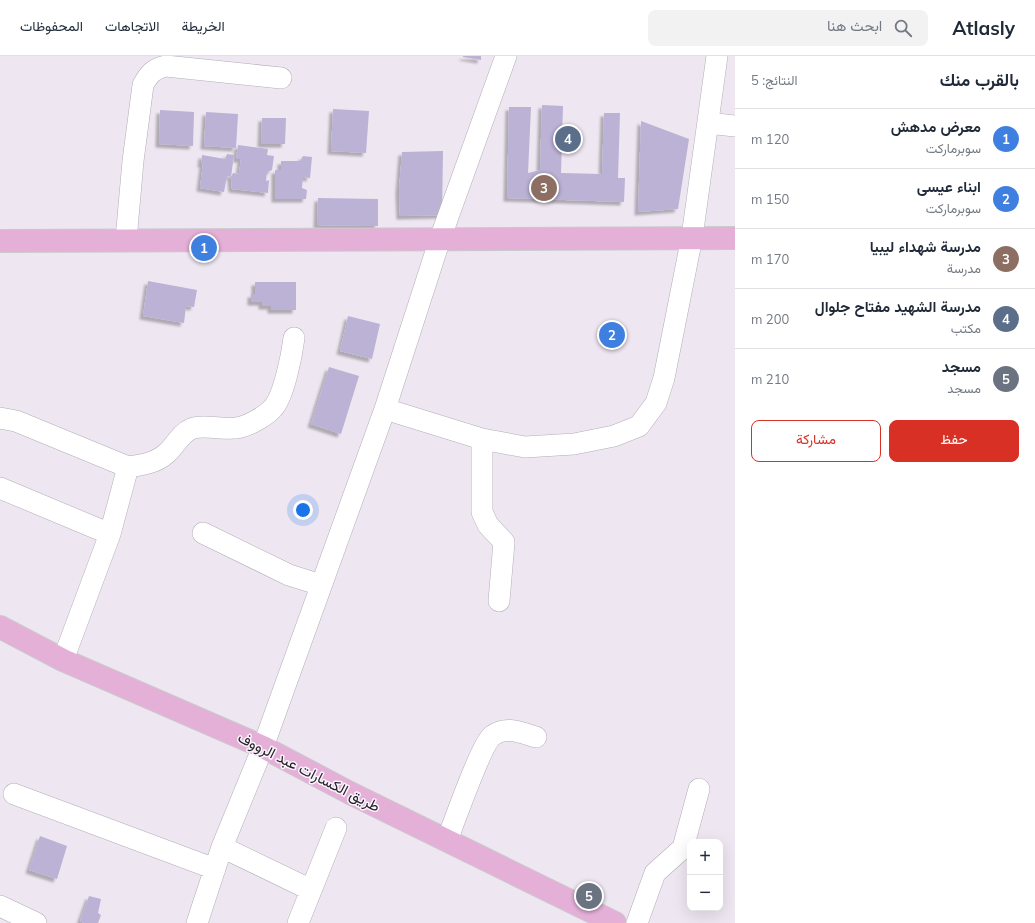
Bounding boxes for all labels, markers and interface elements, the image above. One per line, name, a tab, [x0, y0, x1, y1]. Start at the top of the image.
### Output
search box	[648, 10, 928, 46]
text: ابحث هنا	[827, 16, 882, 35]
text: Atlasly	[952, 16, 1015, 40]
text: المحفوظات	[20, 17, 83, 35]
text: الاتجاهات	[105, 17, 159, 35]
text: الخريطة	[181, 17, 225, 35]
icon: search	[892, 17, 914, 39]
text: بالقرب منك	[940, 69, 1019, 90]
text: النتائج: 5	[751, 72, 798, 88]
text: معرض مدهش	[891, 117, 981, 136]
pin: 4	[555, 124, 581, 154]
text: 120 m	[751, 131, 789, 147]
text: 1	[1002, 131, 1010, 147]
text: سوبرماركت	[926, 140, 981, 156]
pin: 3	[531, 173, 557, 203]
text: ابناء عيسى	[917, 177, 981, 196]
text: 150 m	[751, 191, 789, 207]
text: 2	[1002, 191, 1010, 207]
text: سوبرماركت	[926, 200, 981, 216]
pin: 1	[191, 233, 217, 263]
text: مدرسة شهداء ليبيا	[870, 237, 981, 256]
text: 170 m	[751, 251, 789, 267]
text: 3	[1002, 251, 1010, 267]
text: مدرسة	[947, 260, 981, 276]
text: مدرسة الشهيد مفتاح جلوال	[815, 297, 981, 316]
text: 200 m	[751, 311, 789, 327]
text: 4	[1002, 311, 1010, 327]
pin: 2	[599, 320, 625, 350]
text: مكتب	[951, 320, 981, 336]
text: مسجد	[942, 357, 981, 376]
text: 210 m	[751, 371, 789, 387]
text: 5	[1002, 371, 1010, 387]
text: مسجد	[947, 380, 981, 396]
button: مشاركة	[751, 420, 881, 462]
button: حفظ	[889, 420, 1019, 462]
your location	[293, 500, 313, 520]
street label: طريق الكسارات عبد الرووف	[235, 727, 384, 817]
map controls	[687, 839, 723, 911]
button: +	[687, 839, 723, 875]
button: −	[687, 875, 723, 911]
pin: 5	[576, 881, 602, 911]

